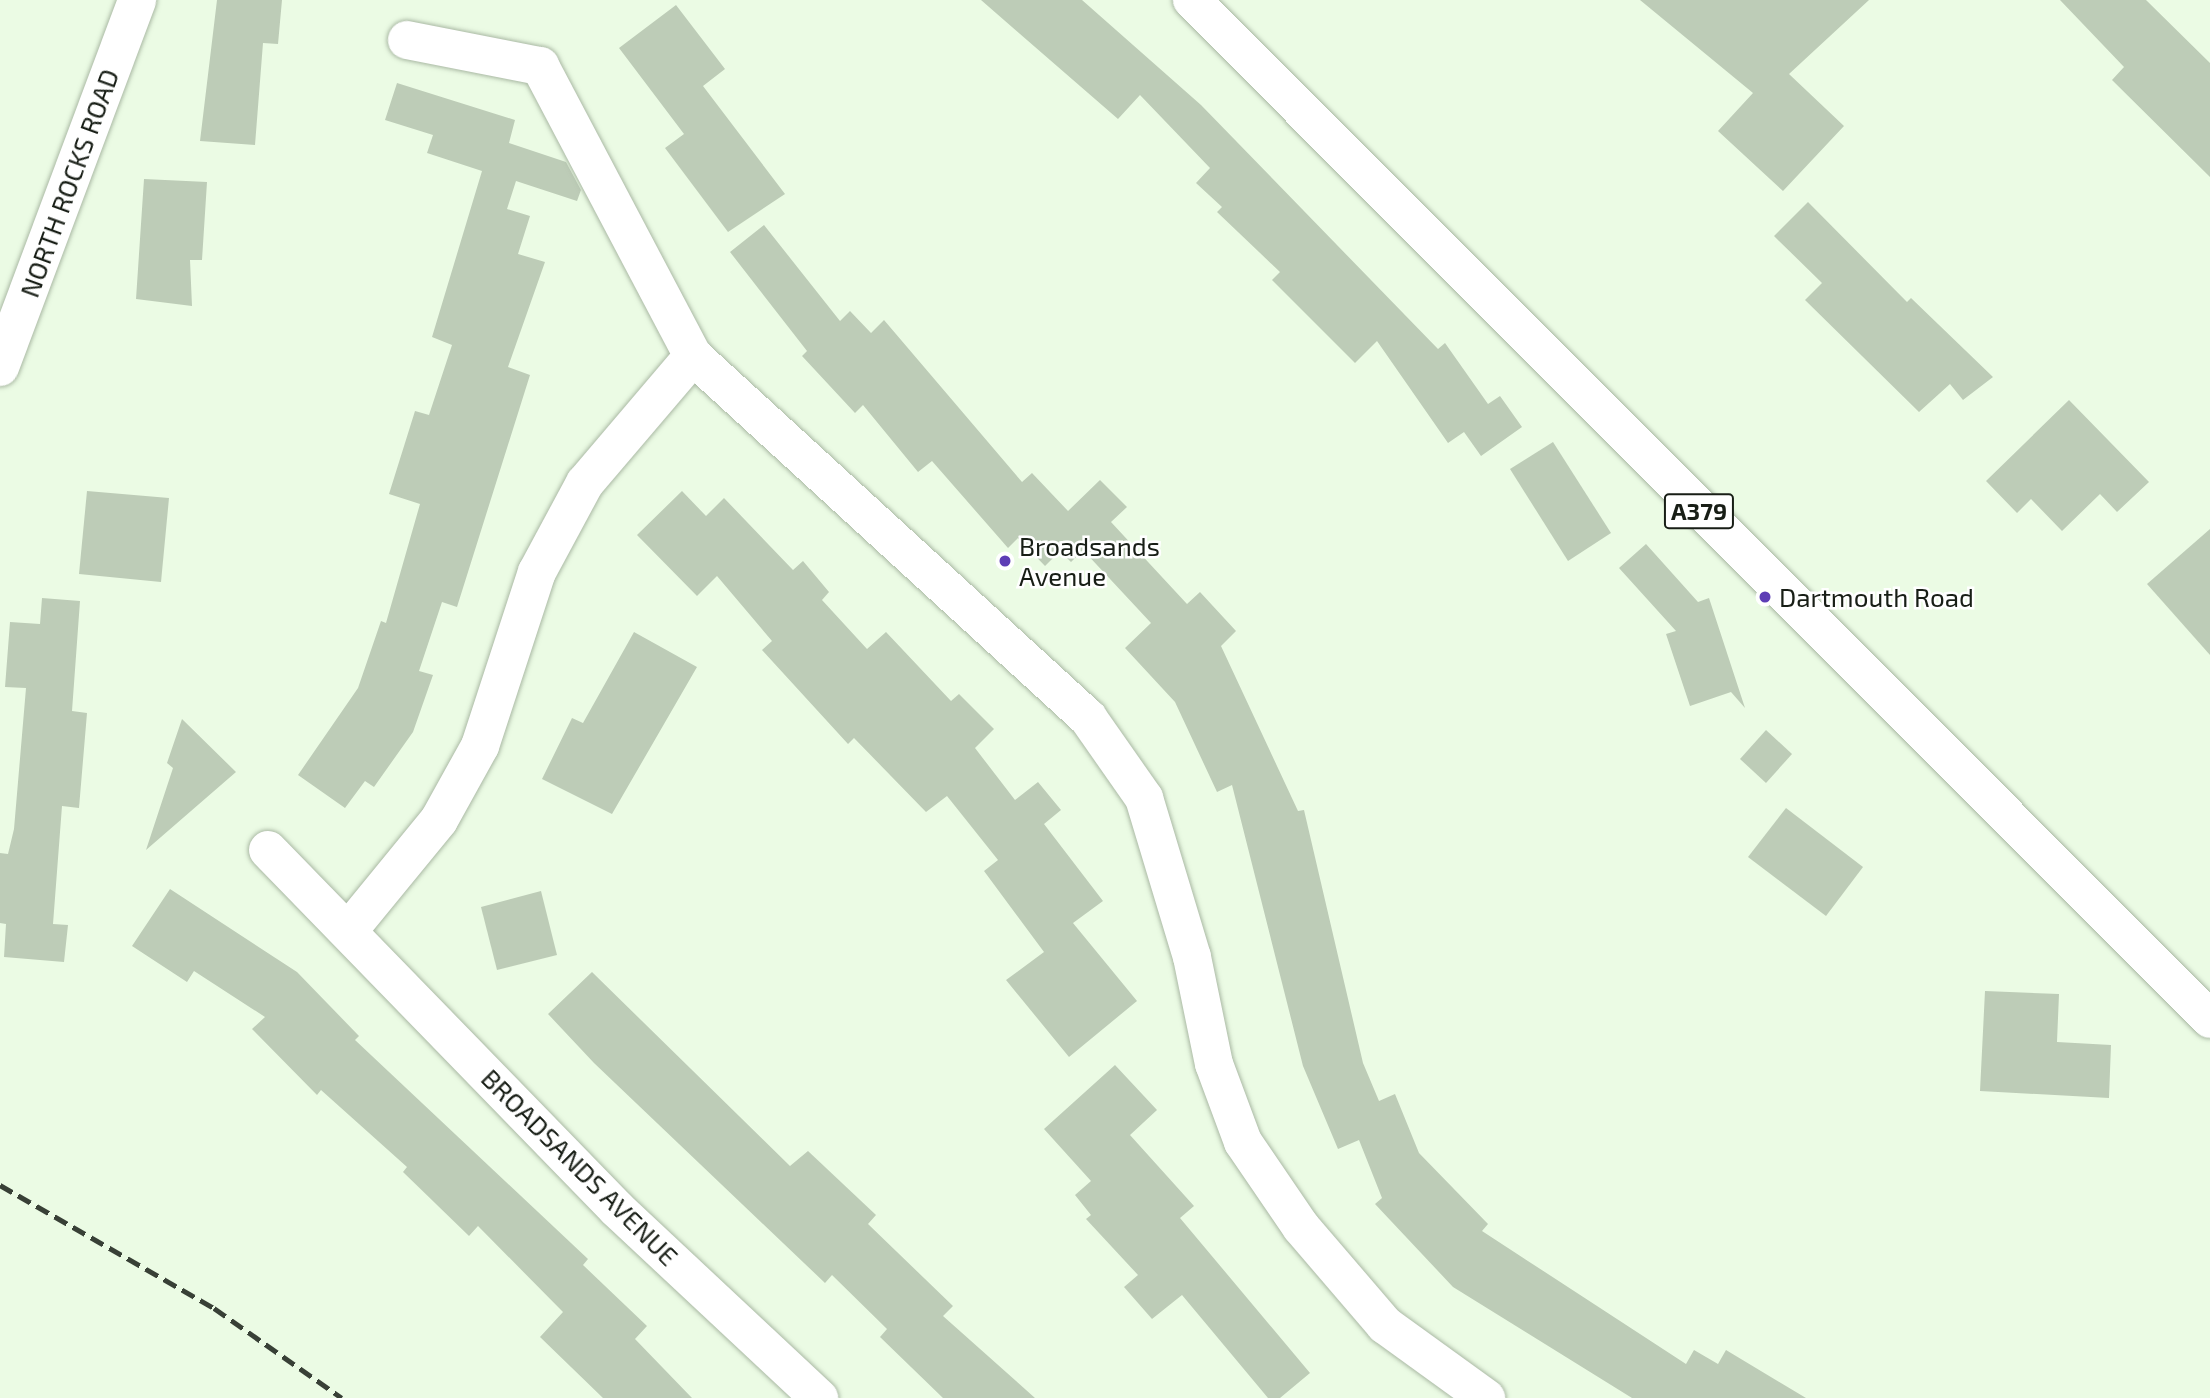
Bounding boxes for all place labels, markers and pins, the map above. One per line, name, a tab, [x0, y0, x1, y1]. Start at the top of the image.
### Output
place label: Broadsands Avenue	[1019, 530, 1160, 592]
marker: Broadsands Avenue	[997, 553, 1013, 569]
place label: Dartmouth Road	[1779, 581, 1974, 613]
marker: Dartmouth Road	[1757, 589, 1773, 605]

